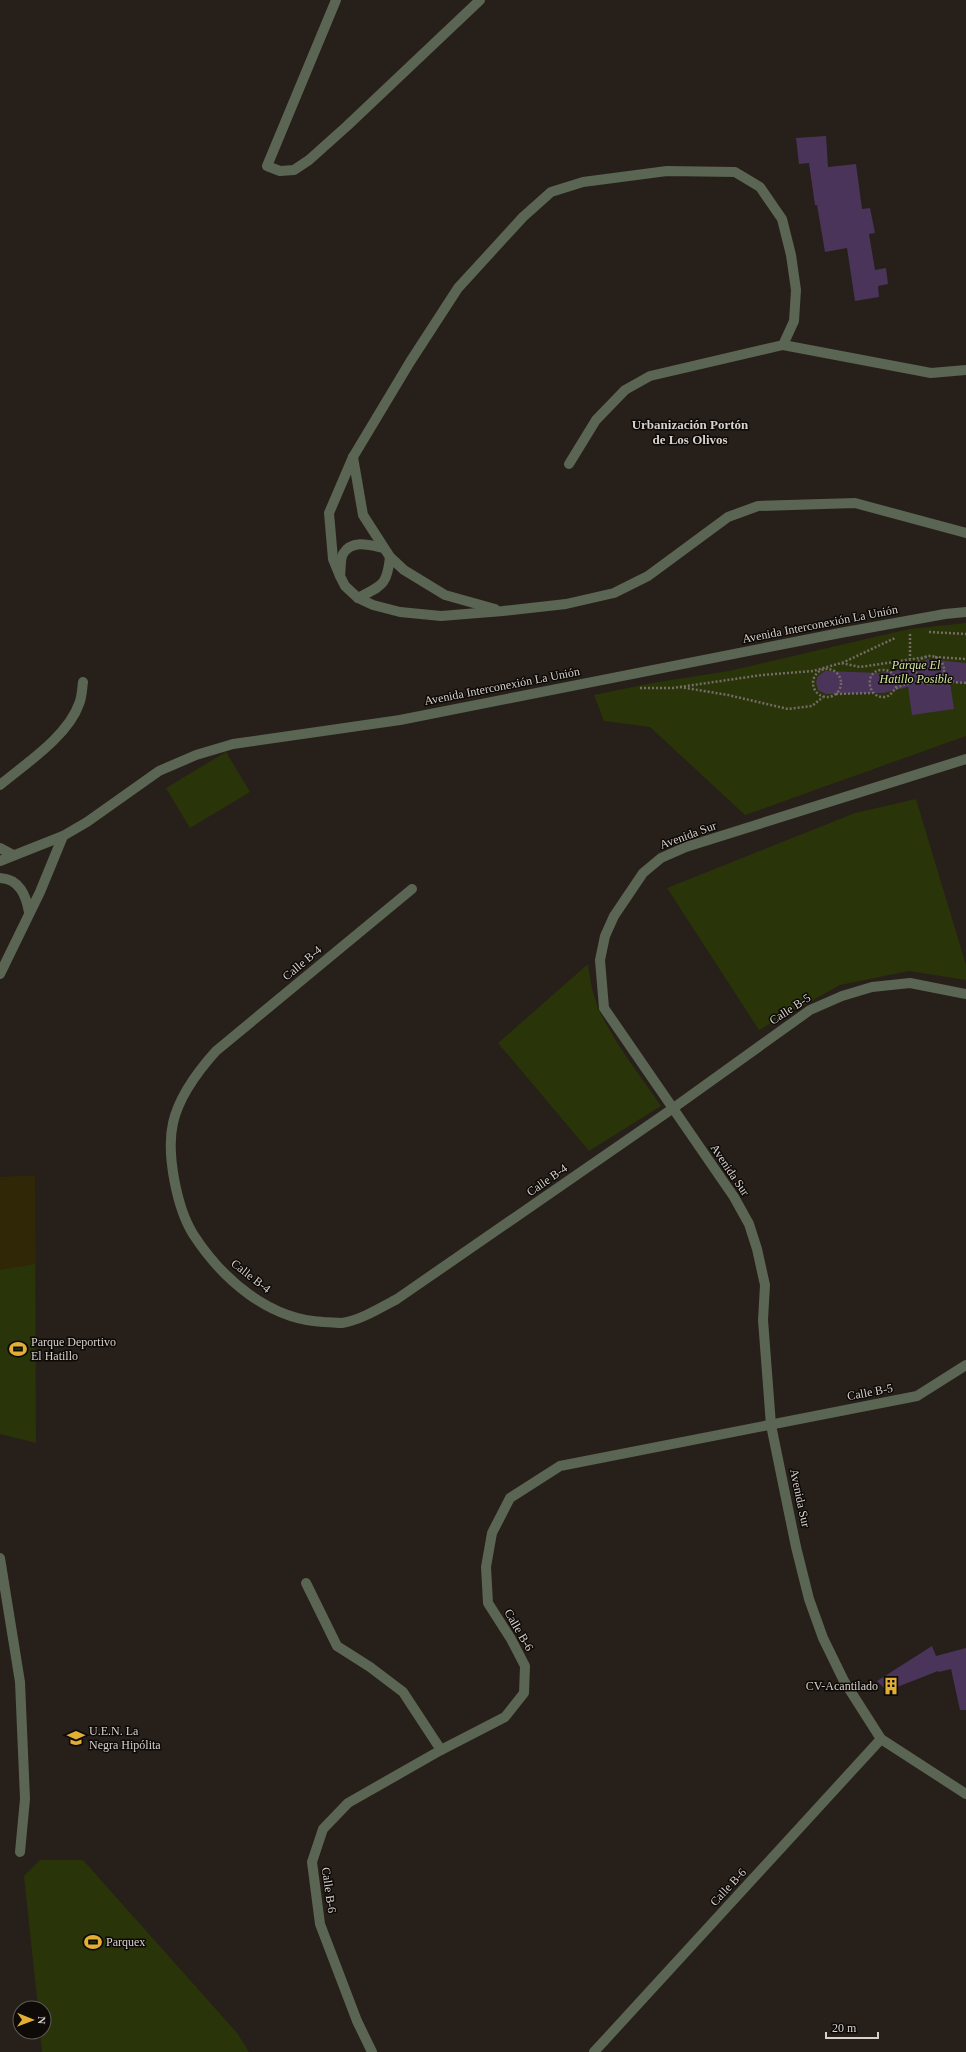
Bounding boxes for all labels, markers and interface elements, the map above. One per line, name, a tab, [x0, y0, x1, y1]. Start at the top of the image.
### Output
district label: Urbanización Portón de Los Olivos	[632, 417, 749, 447]
street label: Avenida Interconexión La Unión	[741, 602, 899, 646]
park label: Parque El Hatillo Posible	[879, 658, 953, 686]
street label: Avenida Interconexión La Unión	[423, 664, 581, 708]
street label: Avenida Sur	[658, 818, 718, 852]
street label: Calle B-4	[280, 943, 324, 983]
street label: Calle B-5	[767, 991, 813, 1027]
street label: Avenida Sur	[708, 1141, 752, 1199]
street label: Calle B-4	[524, 1161, 570, 1199]
street label: Calle B-4	[228, 1256, 274, 1296]
place label: Parque Deportivo El Hatillo	[31, 1335, 116, 1363]
sports icon: Parque Deportivo El Hatillo	[8, 1339, 28, 1359]
street label: Calle B-5	[846, 1381, 894, 1403]
street label: Avenida Sur	[787, 1467, 813, 1529]
street label: Calle B-6	[501, 1606, 537, 1654]
building icon: CV-Acantilado	[881, 1676, 901, 1696]
place label: CV-Acantilado	[806, 1679, 878, 1693]
place label: U.E.N. La Negra Hipólita	[89, 1724, 161, 1752]
school or university icon: U.E.N. La Negra Hipólita	[66, 1728, 86, 1748]
street label: Calle B-6	[707, 1865, 749, 1909]
street label: Calle B-6	[319, 1866, 339, 1914]
sports icon: Parquex	[83, 1932, 103, 1952]
place label: Parquex	[106, 1935, 145, 1949]
north arrow	[12, 2000, 52, 2040]
scale bar	[826, 2014, 878, 2040]
text: N	[36, 2016, 48, 2024]
text: 20 m	[832, 2021, 857, 2035]

